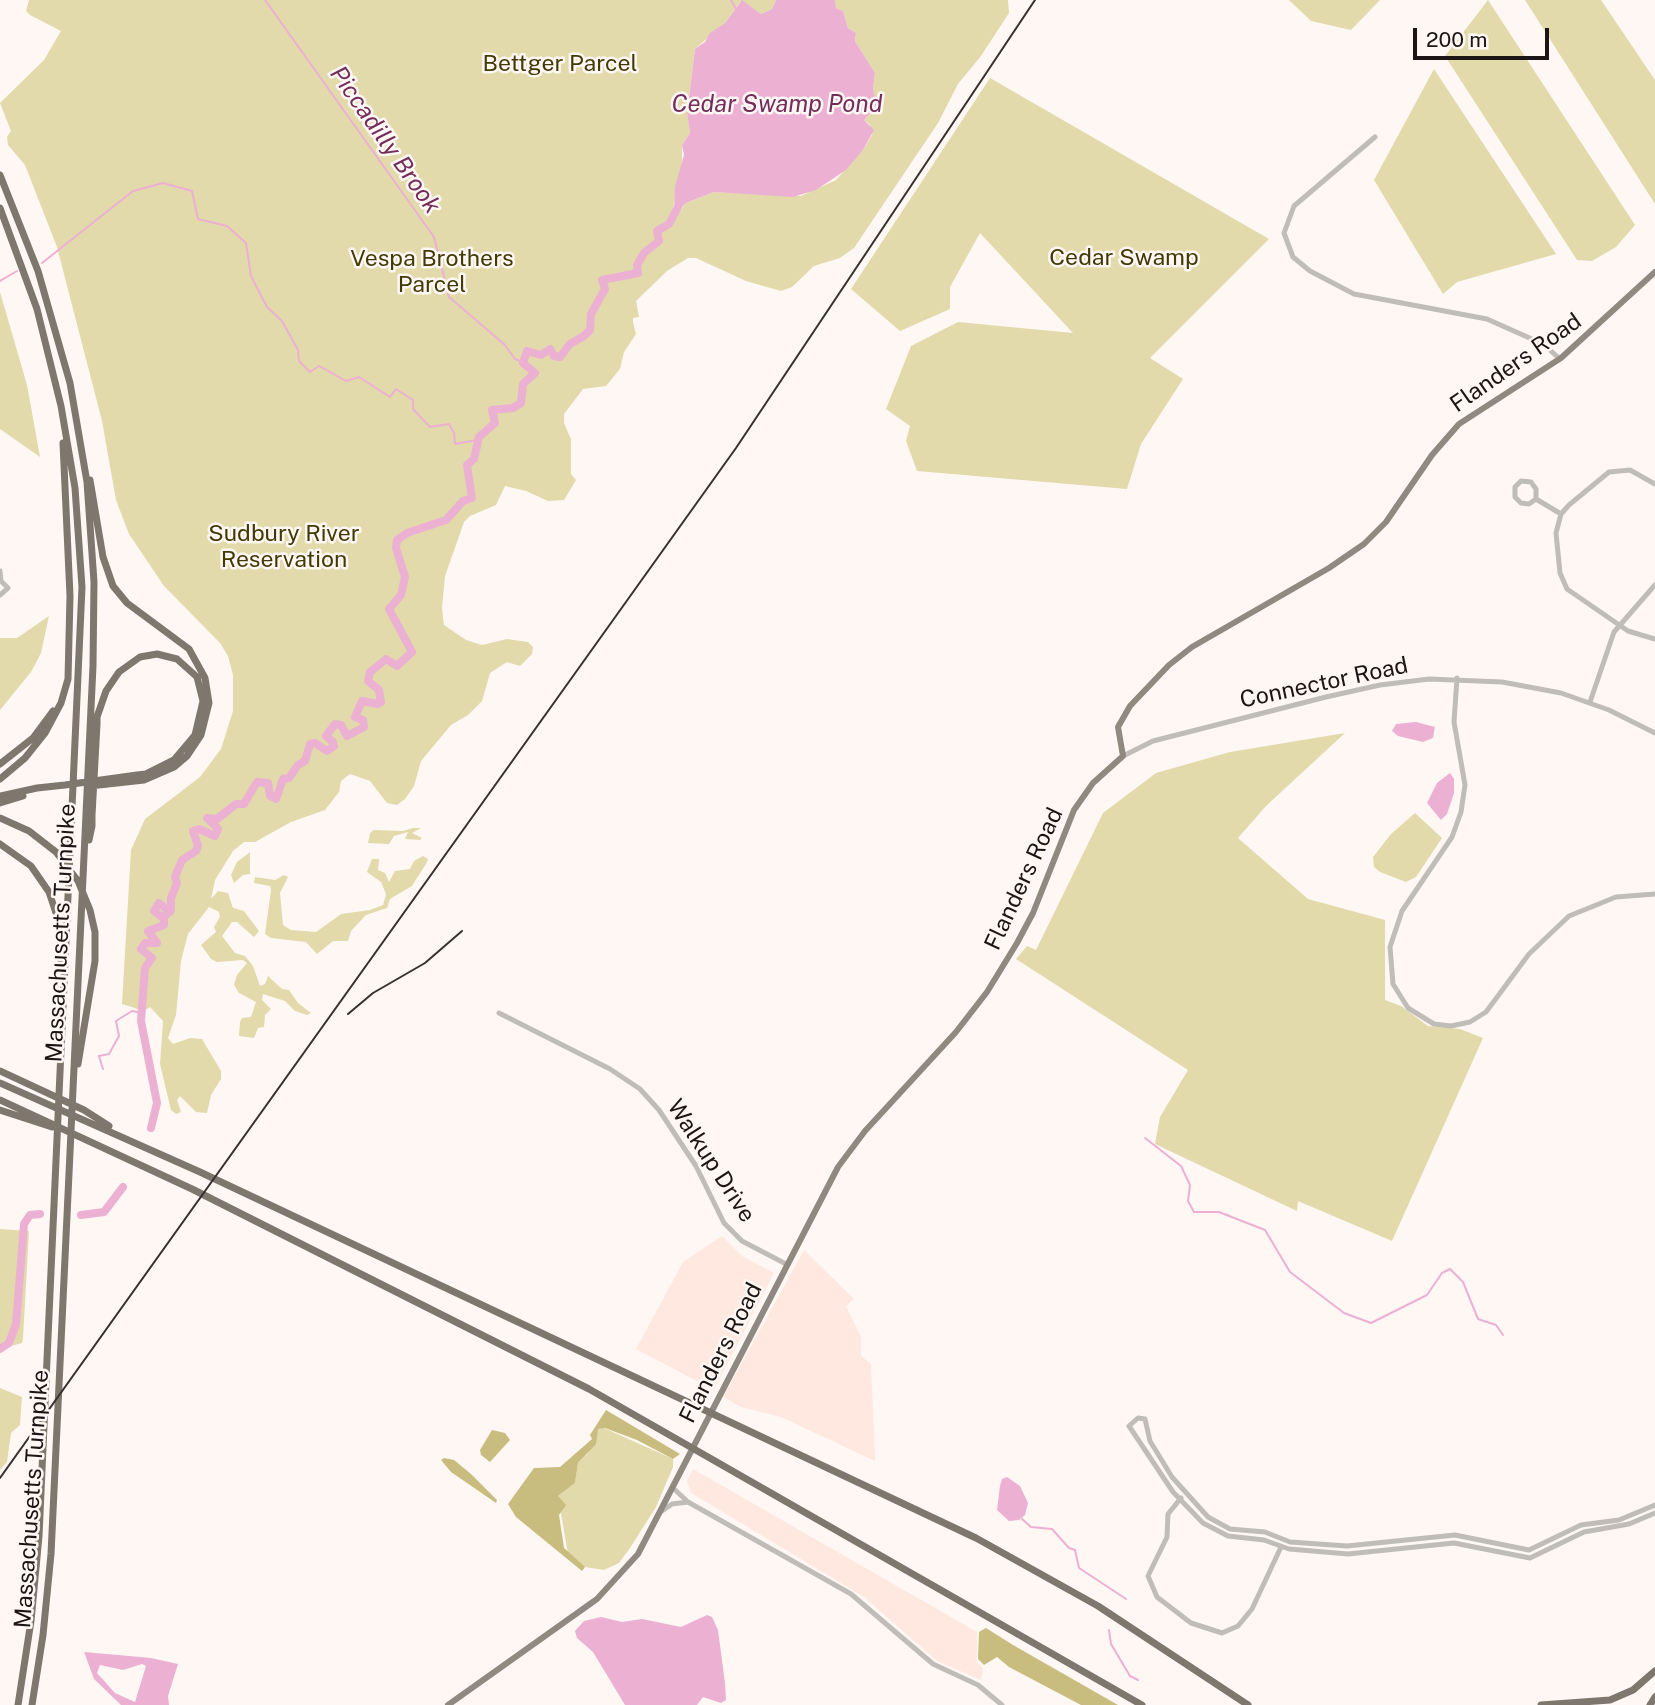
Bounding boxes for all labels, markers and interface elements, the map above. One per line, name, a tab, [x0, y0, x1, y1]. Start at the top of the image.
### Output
scale bar	[1417, 14, 1554, 58]
text: 200 m	[1426, 27, 1487, 52]
park label: Bettger Parcel	[483, 50, 637, 78]
water label: Piccadilly Brook	[324, 61, 446, 219]
water label: Cedar Swamp Pond	[671, 91, 883, 119]
park label: Cedar Swamp	[1049, 244, 1199, 272]
park label: Vespa Brothers Parcel	[350, 245, 514, 299]
street label: Flanders Road	[1445, 308, 1587, 418]
park label: Sudbury River Reservation	[208, 520, 360, 574]
street label: Connector Road	[1237, 652, 1411, 714]
street label: Massachusetts Turnpike	[40, 803, 82, 1063]
street label: Flanders Road	[979, 803, 1069, 955]
street label: Walkup Drive	[661, 1094, 761, 1228]
street label: Flanders Road	[674, 1278, 768, 1428]
street label: Massachusetts Turnpike	[9, 1369, 55, 1629]

